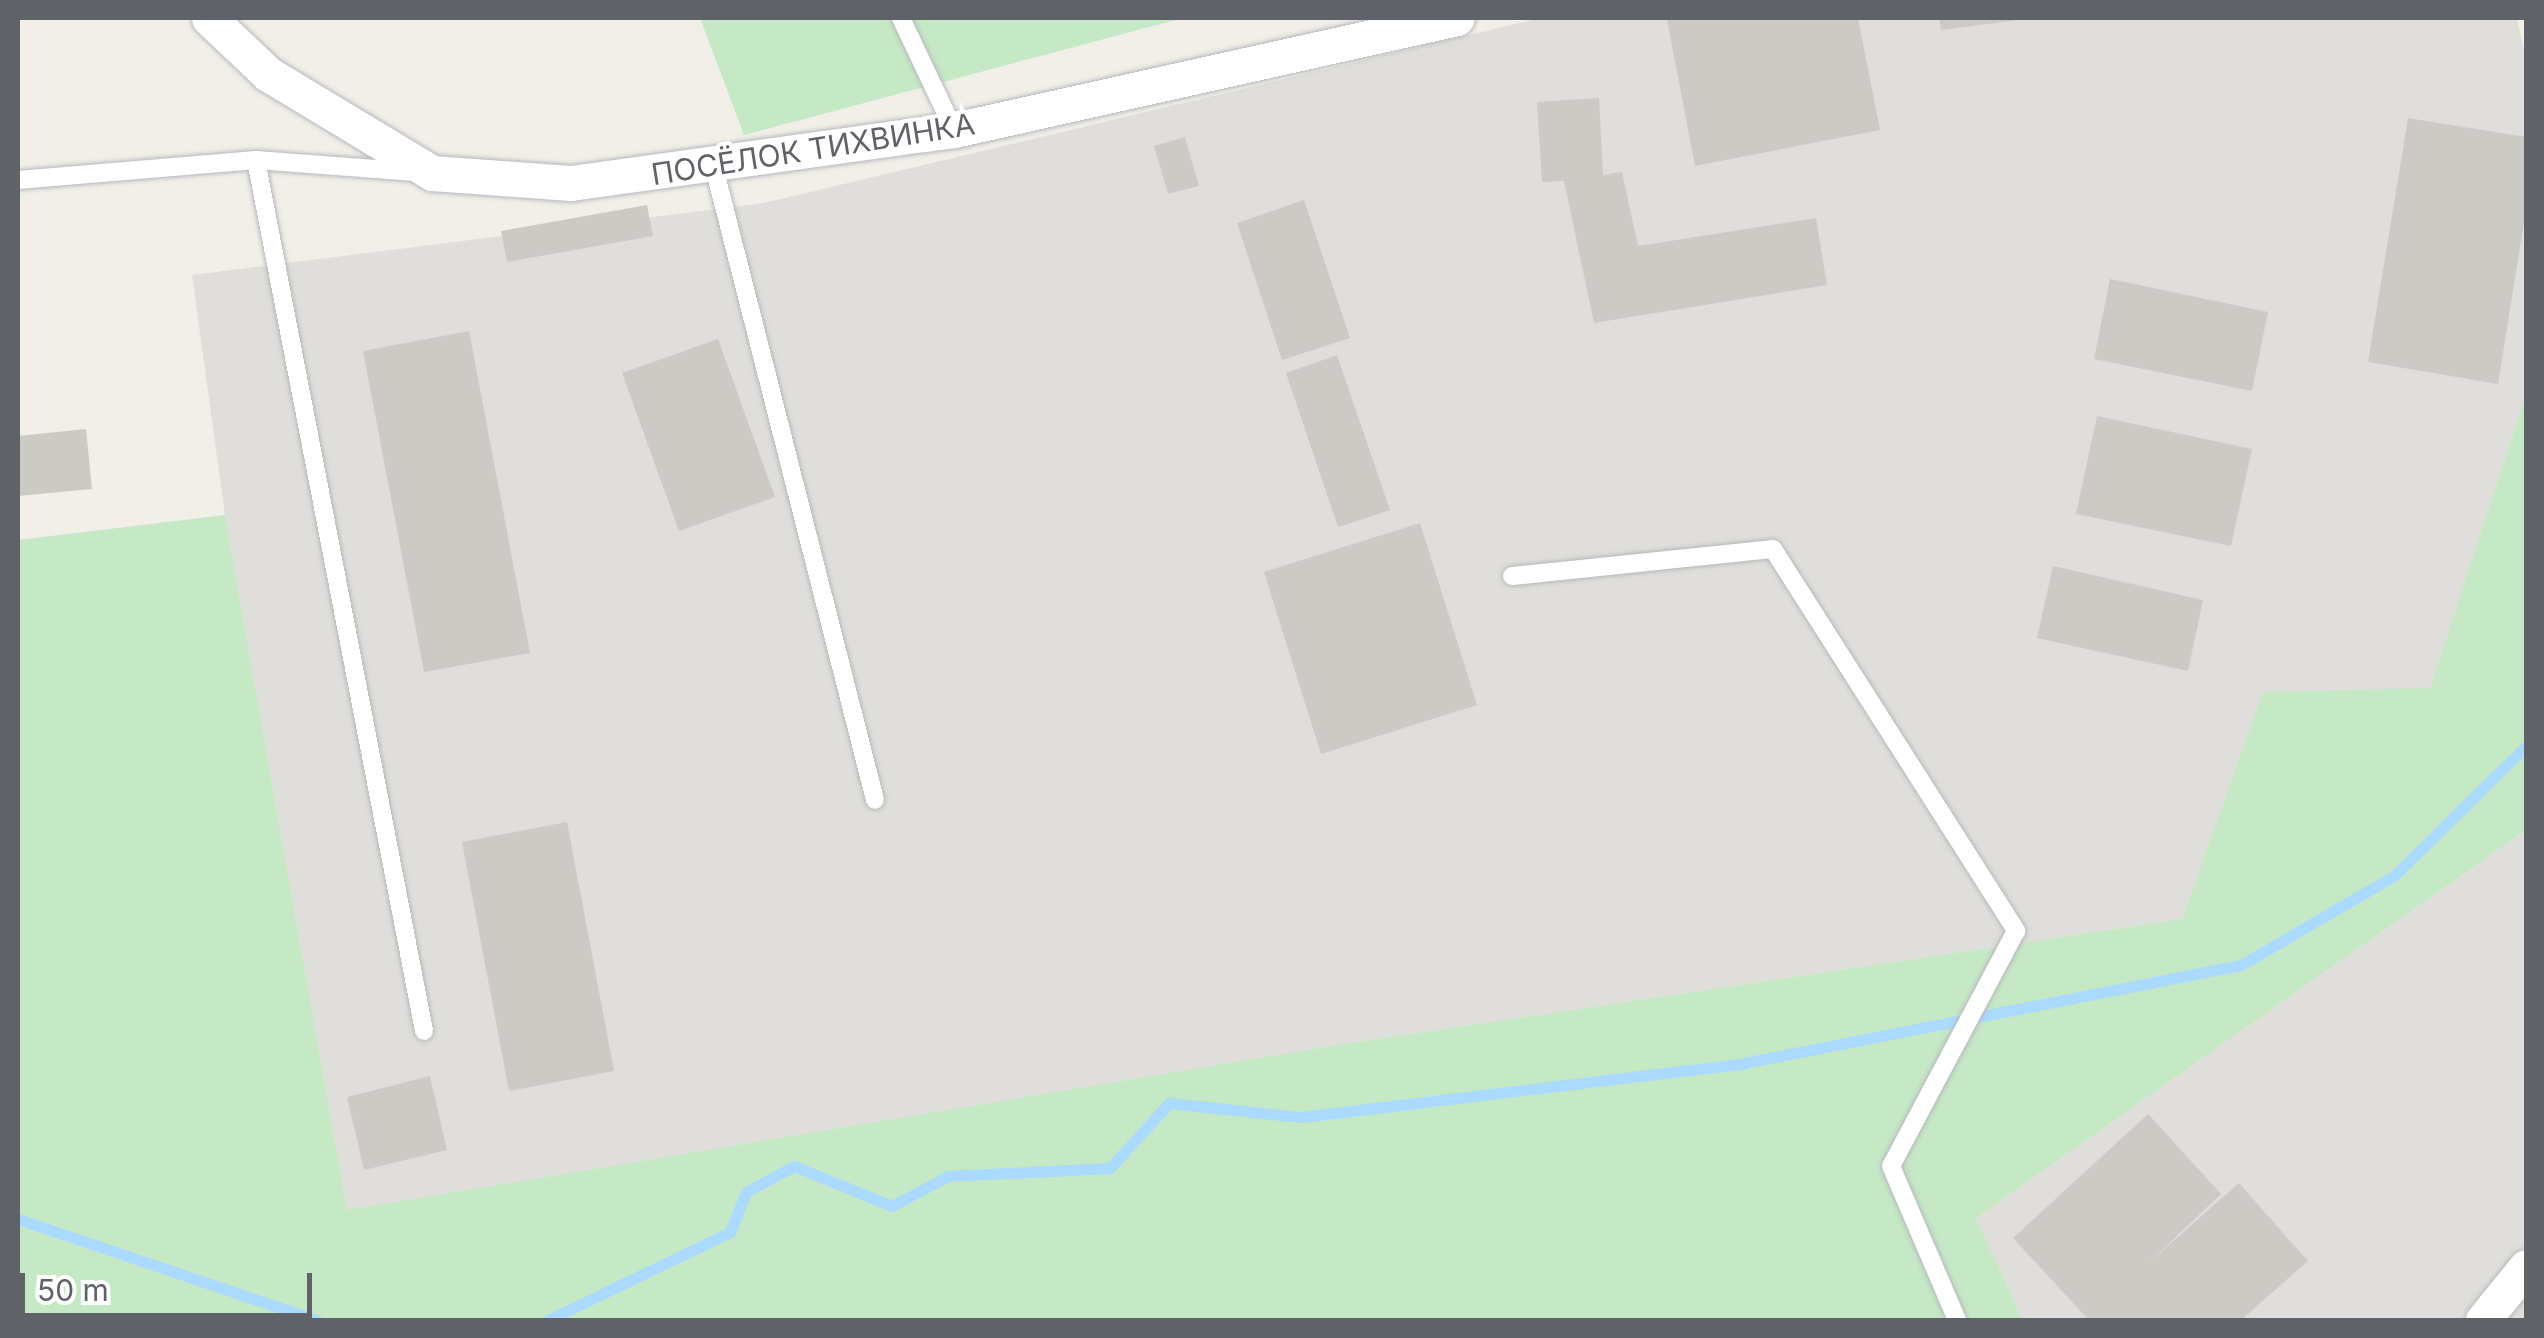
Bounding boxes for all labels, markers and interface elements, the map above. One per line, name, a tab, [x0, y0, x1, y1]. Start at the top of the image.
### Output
street label: ПОСЁЛОК ТИХВИНКА	[649, 106, 977, 192]
scale bar	[25, 1253, 318, 1315]
text: 50 m	[37, 1272, 109, 1308]

